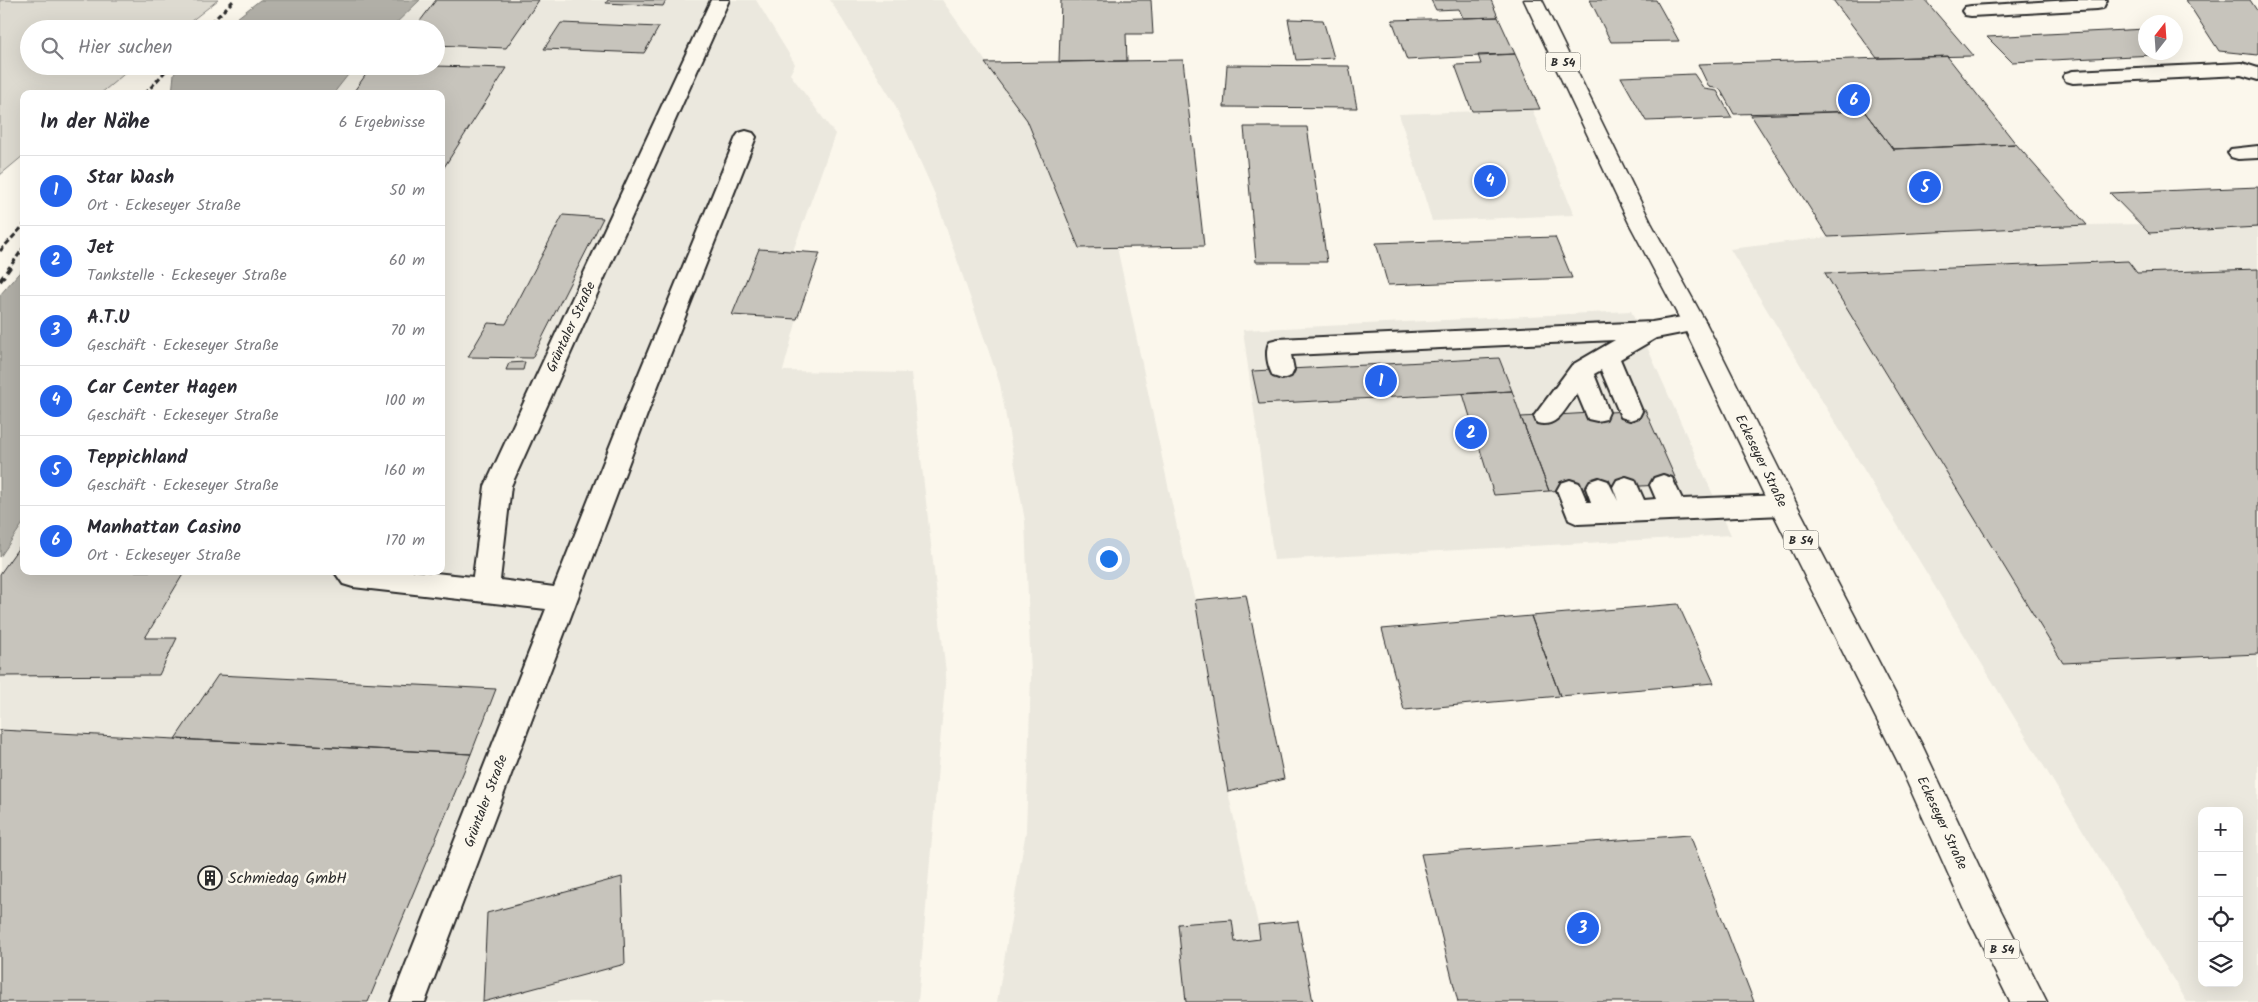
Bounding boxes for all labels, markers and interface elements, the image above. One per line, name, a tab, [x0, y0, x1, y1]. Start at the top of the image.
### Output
north arrow	[2138, 15, 2183, 60]
search box	[20, 20, 445, 75]
text: Hier suchen	[78, 33, 172, 63]
icon: search	[38, 34, 66, 62]
road number: B 54	[1546, 52, 1580, 72]
pin: 6	[1838, 81, 1870, 119]
text: In der Nähe	[40, 106, 150, 139]
text: 6 Ergebnisse	[339, 110, 425, 135]
pin: 4	[1474, 162, 1506, 200]
text: Star Wash	[87, 163, 174, 193]
pin: 5	[1909, 168, 1941, 206]
text: 1	[54, 178, 58, 203]
text: 50 m	[389, 178, 425, 203]
text: Ort · Eckeseyer Straße	[87, 193, 241, 218]
text: Jet	[87, 233, 114, 263]
text: 2	[51, 248, 61, 273]
text: 60 m	[389, 248, 425, 273]
text: Tankstelle · Eckeseyer Straße	[87, 263, 287, 288]
street label: Grüntaler Straße	[540, 277, 602, 376]
text: A.T.U	[87, 303, 130, 333]
text: 3	[52, 318, 60, 343]
text: 70 m	[390, 318, 425, 343]
text: Geschäft · Eckeseyer Straße	[87, 333, 279, 358]
pin: 1	[1365, 362, 1397, 400]
text: Car Center Hagen	[87, 373, 237, 403]
text: 4	[52, 388, 60, 413]
text: 100 m	[385, 388, 425, 413]
text: Geschäft · Eckeseyer Straße	[87, 403, 279, 428]
street label: Eckeseyer Straße	[1729, 411, 1793, 512]
pin: 2	[1455, 414, 1487, 452]
text: Teppichland	[87, 443, 188, 473]
text: 5	[52, 458, 60, 483]
text: 160 m	[384, 458, 425, 483]
text: Geschäft · Eckeseyer Straße	[87, 473, 279, 498]
text: Manhattan Casino	[87, 513, 241, 543]
text: 6	[52, 528, 60, 553]
text: 170 m	[385, 528, 425, 553]
road number: B 54	[1784, 530, 1818, 550]
text: Ort · Eckeseyer Straße	[87, 543, 241, 568]
your location	[1096, 546, 1122, 572]
street label: Grüntaler Straße	[458, 751, 514, 851]
street label: Eckeseyer Straße	[1911, 772, 1974, 874]
map controls	[2198, 807, 2243, 987]
button: +	[2198, 807, 2243, 852]
button: −	[2198, 852, 2243, 897]
building icon: Schmiedag GmbH	[197, 865, 223, 891]
place label: Schmiedag GmbH	[228, 866, 347, 891]
button: locate	[2198, 897, 2243, 942]
pin: 3	[1567, 909, 1599, 947]
road number: B 54	[1984, 940, 2020, 959]
button: layers	[2198, 942, 2243, 987]

